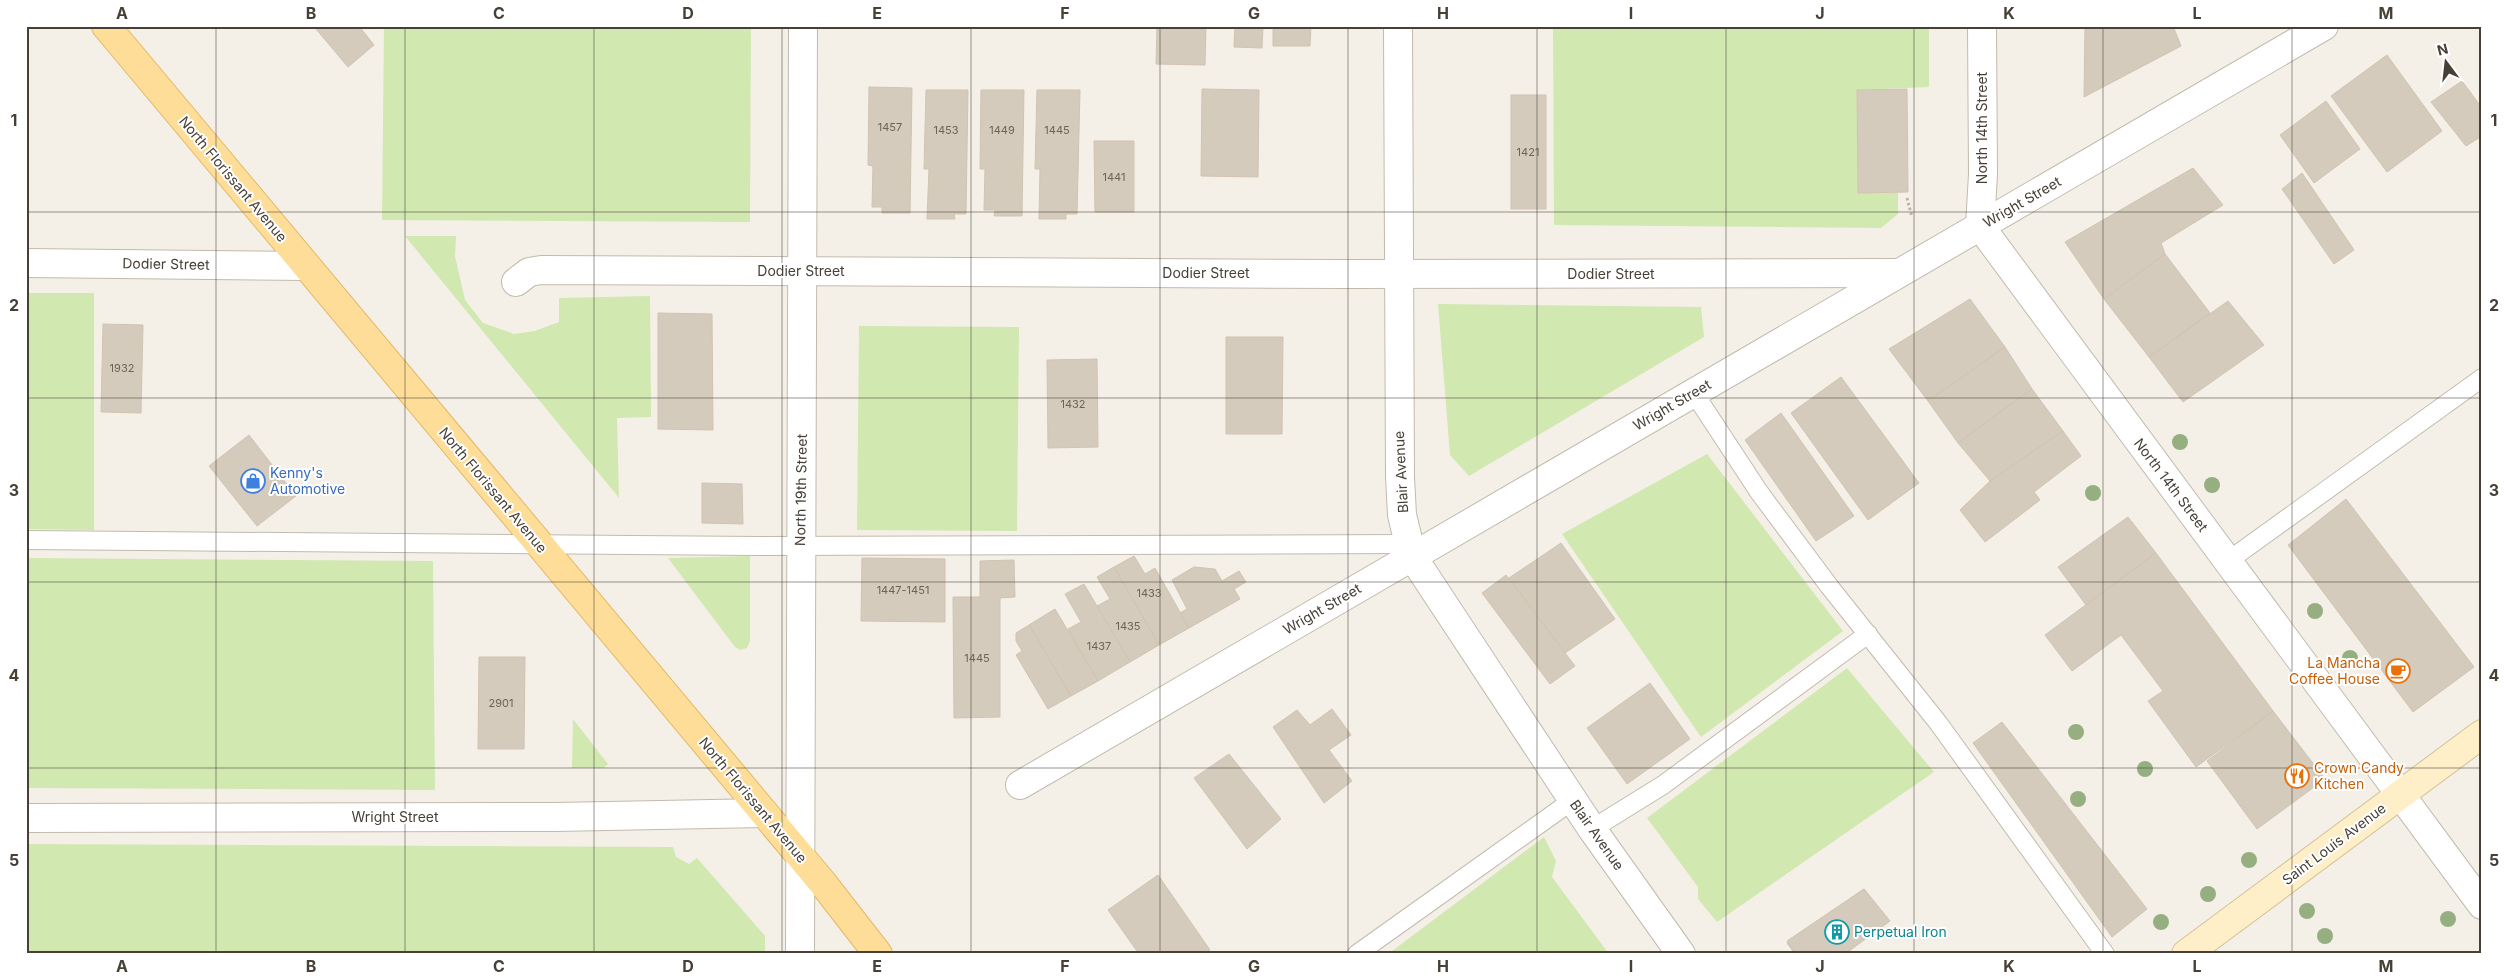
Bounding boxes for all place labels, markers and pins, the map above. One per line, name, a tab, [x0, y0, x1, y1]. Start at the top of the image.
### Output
place label: Kenny's Automotive	[270, 464, 345, 497]
shop icon: Kenny's Automotive	[240, 468, 266, 494]
place label: La Mancha Coffee House	[2289, 654, 2380, 687]
cafe icon: La Mancha Coffee House	[2385, 658, 2411, 684]
place label: Crown Candy Kitchen	[2314, 759, 2404, 792]
restaurant icon: Crown Candy Kitchen	[2284, 763, 2310, 789]
building icon: Perpetual Iron	[1824, 919, 1850, 945]
place label: Perpetual Iron	[1854, 923, 1947, 940]

